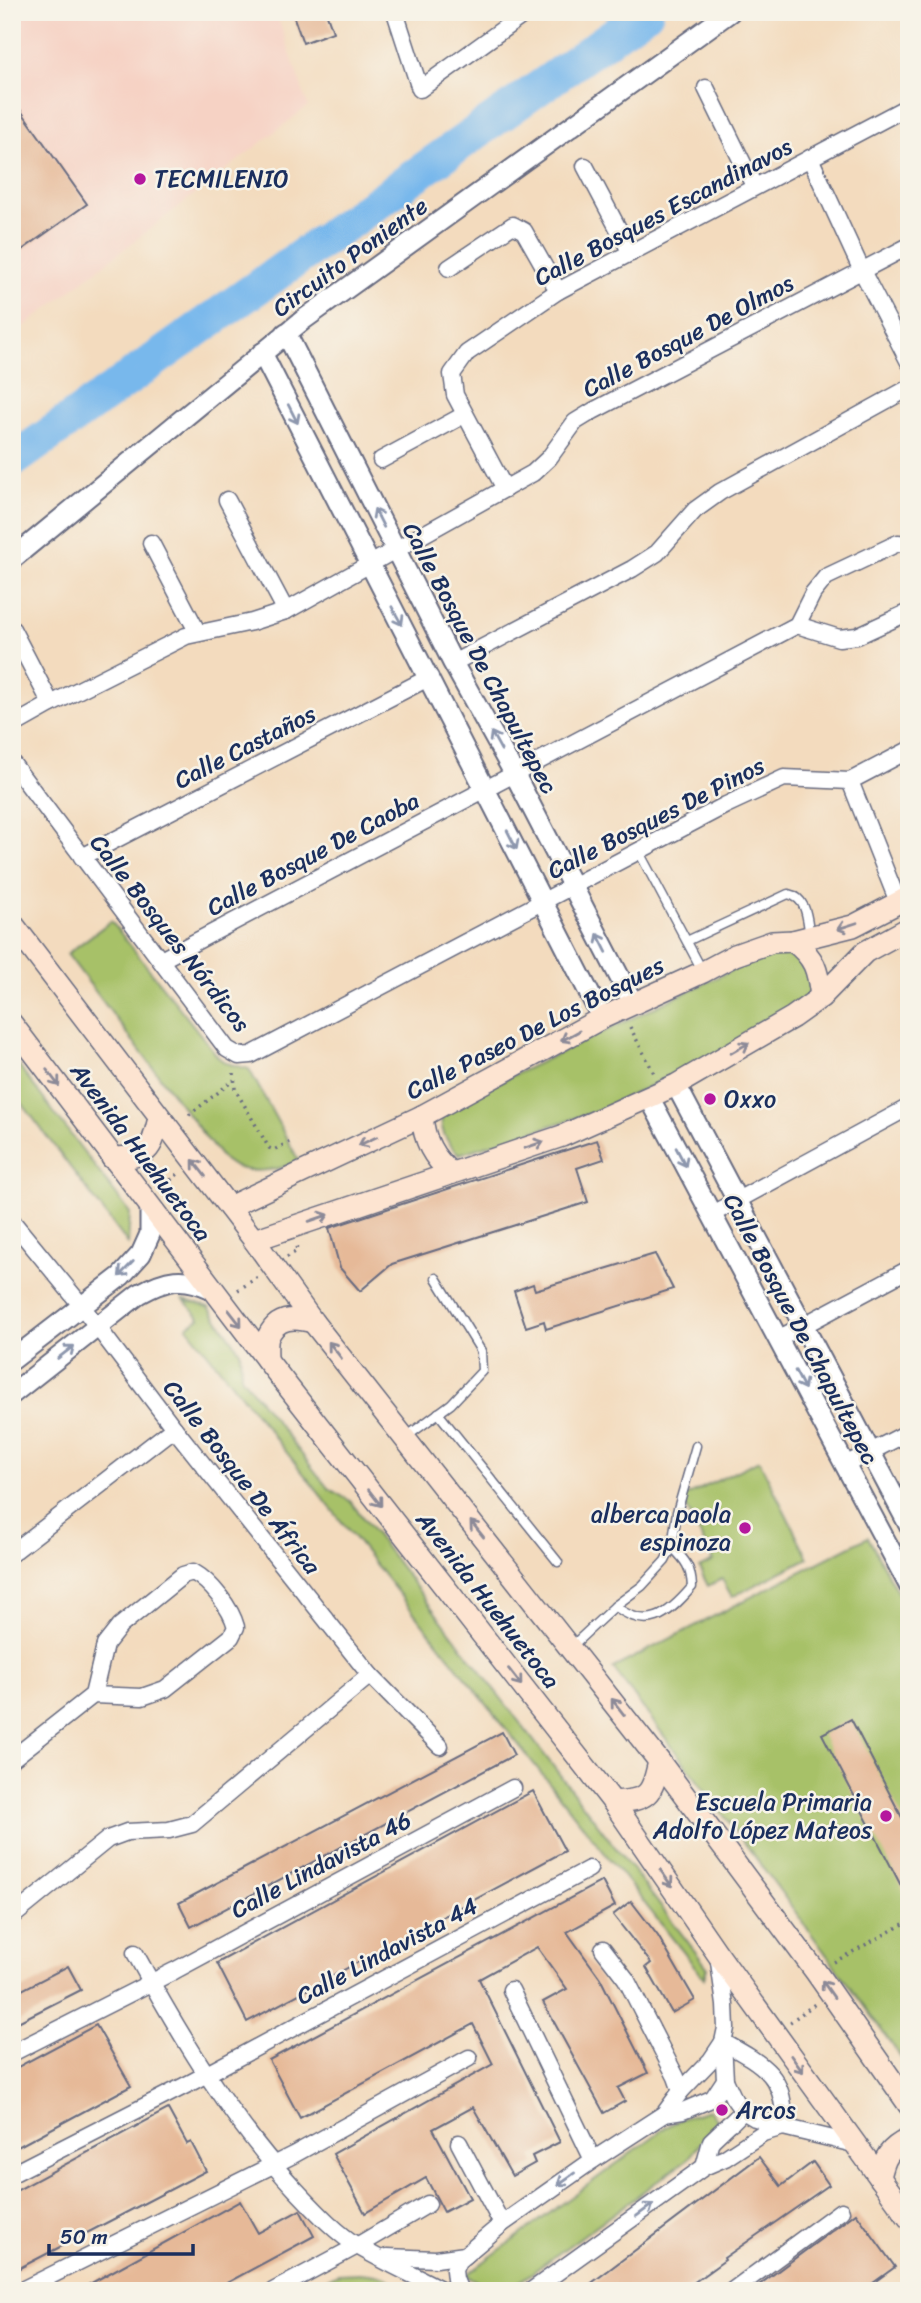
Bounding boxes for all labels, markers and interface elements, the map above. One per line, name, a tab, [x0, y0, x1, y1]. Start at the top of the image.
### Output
street label: Calle Bosques Escandinavos	[526, 126, 800, 298]
place label: TECMILENIO	[154, 158, 289, 200]
marker: TECMILENIO	[132, 171, 148, 187]
street label: Circuito Poniente	[263, 186, 437, 328]
street label: Calle Bosque De Olmos	[575, 262, 802, 410]
one-way arrow	[286, 403, 300, 424]
one-way arrow	[372, 508, 386, 529]
street label: Calle Bosque De Chapultepec	[390, 515, 570, 802]
one-way arrow	[390, 606, 404, 626]
street label: Calle Castaños	[166, 693, 324, 801]
one-way arrow	[489, 732, 503, 752]
street label: Calle Bosques De Pinos	[540, 745, 772, 891]
street label: Calle Bosque De Caoba	[199, 780, 427, 928]
street label: Calle Bosques Nórdicos	[79, 825, 261, 1042]
one-way arrow	[506, 829, 520, 850]
one-way arrow	[837, 921, 859, 934]
one-way arrow	[594, 933, 608, 954]
street label: Calle Paseo De Los Bosques	[398, 944, 672, 1111]
one-way arrow	[560, 1029, 580, 1043]
one-way arrow	[729, 1041, 749, 1055]
street label: Avenida Huehuetoca	[59, 1052, 223, 1251]
one-way arrow	[46, 1068, 60, 1087]
place label: Oxxo	[724, 1078, 776, 1120]
marker: Oxxo	[702, 1091, 718, 1107]
one-way arrow	[358, 1135, 379, 1148]
one-way arrow	[523, 1138, 545, 1150]
one-way arrow	[674, 1147, 688, 1167]
one-way arrow	[191, 1160, 206, 1178]
street label: Calle Bosque De Chapultepec	[711, 1186, 891, 1473]
one-way arrow	[307, 1211, 329, 1223]
one-way arrow	[118, 1260, 135, 1277]
one-way arrow	[227, 1309, 242, 1327]
one-way arrow	[327, 1342, 343, 1360]
one-way arrow	[56, 1345, 75, 1360]
one-way arrow	[793, 1369, 807, 1390]
street label: Calle Bosque De África	[152, 1370, 333, 1585]
one-way arrow	[367, 1488, 382, 1506]
place label: alberca paola espinoza	[591, 1493, 731, 1563]
street label: Avenida Huehuetoca	[404, 1501, 571, 1698]
one-way arrow	[469, 1520, 484, 1538]
marker: alberca paola espinoza	[737, 1520, 753, 1536]
one-way arrow	[507, 1667, 522, 1685]
one-way arrow	[610, 1698, 625, 1717]
place label: Escuela Primaria Adolfo López Mateos	[652, 1781, 873, 1851]
street label: Calle Lindavista 46	[223, 1800, 419, 1930]
marker: Escuela Primaria Adolfo López Mateos	[878, 1808, 894, 1824]
one-way arrow	[659, 1868, 673, 1887]
street label: Calle Lindavista 44	[288, 1885, 486, 2017]
one-way arrow	[821, 1980, 835, 1999]
one-way arrow	[790, 2054, 804, 2073]
place label: Arcos	[735, 2089, 796, 2131]
marker: Arcos	[714, 2102, 730, 2118]
one-way arrow	[557, 2172, 576, 2186]
one-way arrow	[635, 2203, 654, 2217]
scale bar	[49, 2212, 192, 2256]
text: 50 m	[60, 2218, 108, 2256]

